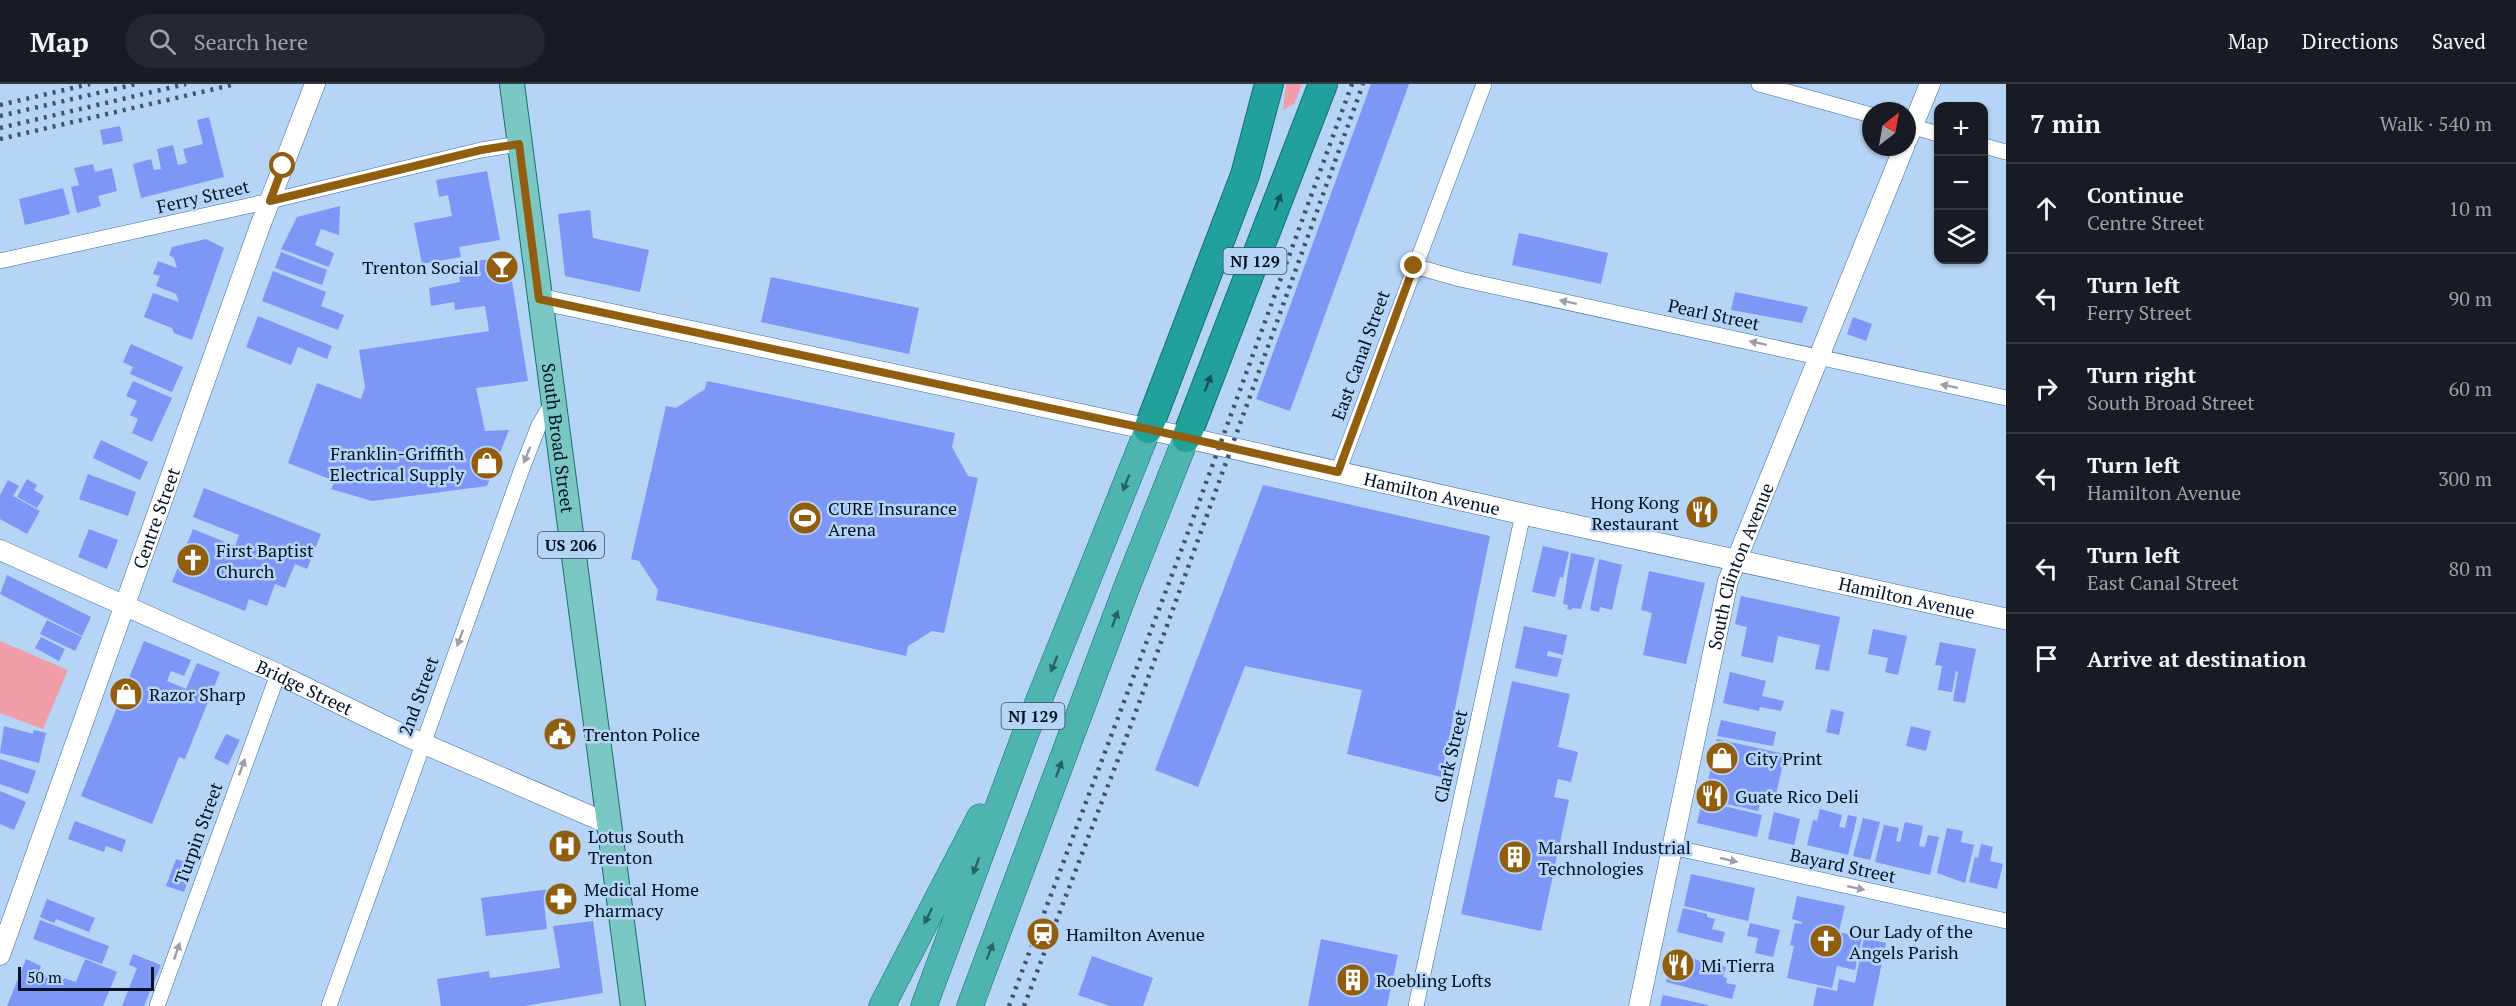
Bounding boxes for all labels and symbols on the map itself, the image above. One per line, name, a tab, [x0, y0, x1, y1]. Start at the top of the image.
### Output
north arrow	[1862, 102, 1916, 156]
route start	[269, 152, 295, 178]
street label: Ferry Street	[154, 174, 252, 218]
one-way arrow	[1273, 192, 1283, 210]
road number: NJ 129	[1224, 248, 1286, 274]
bar icon: Trenton Social	[484, 249, 520, 285]
route end	[1400, 252, 1426, 278]
place label: Trenton Social	[362, 255, 479, 279]
street label: East Canal Street	[1325, 286, 1395, 423]
street label: Pearl Street	[1666, 293, 1762, 335]
one-way arrow	[1558, 297, 1577, 306]
one-way arrow	[1749, 338, 1768, 348]
street label: South Broad Street	[537, 361, 580, 515]
one-way arrow	[1203, 374, 1213, 392]
one-way arrow	[1939, 381, 1958, 390]
place label: Franklin-Griffith Electrical Supply	[330, 441, 465, 486]
shop icon: Franklin-Griffith Electrical Supply	[469, 445, 505, 481]
one-way arrow	[522, 446, 532, 464]
street label: Centre Street	[127, 464, 185, 572]
street label: Hamilton Avenue	[1362, 466, 1502, 520]
one-way arrow	[1121, 474, 1130, 492]
street label: South Clinton Avenue	[1702, 479, 1779, 652]
place label: Hong Kong Restaurant	[1591, 490, 1680, 535]
restaurant icon: Hong Kong Restaurant	[1684, 494, 1720, 530]
place label: CURE Insurance Arena	[828, 496, 957, 541]
sports icon: CURE Insurance Arena	[787, 500, 823, 536]
road number: US 206	[538, 532, 604, 558]
place label: First Baptist Church	[216, 538, 314, 583]
church icon: First Baptist Church	[175, 542, 211, 578]
street label: Hamilton Avenue	[1836, 571, 1977, 624]
one-way arrow	[1111, 610, 1120, 628]
one-way arrow	[454, 629, 464, 647]
street label: 2nd Street	[393, 653, 444, 739]
street label: Bridge Street	[252, 654, 357, 721]
one-way arrow	[1049, 655, 1058, 673]
shop icon: Razor Sharp	[108, 676, 144, 712]
place label: Razor Sharp	[149, 682, 246, 706]
road number: NJ 129	[1002, 703, 1064, 729]
street label: Clark Street	[1428, 707, 1472, 805]
public building icon: Trenton Police	[542, 716, 578, 752]
place label: Trenton Police	[583, 722, 700, 746]
shop icon: City Print	[1704, 740, 1740, 776]
place label: City Print	[1745, 746, 1823, 770]
one-way arrow	[238, 758, 248, 776]
one-way arrow	[1055, 760, 1065, 778]
restaurant icon: Guate Rico Deli	[1694, 778, 1730, 814]
street label: Turpin Street	[169, 779, 228, 887]
place label: Guate Rico Deli	[1735, 784, 1859, 808]
place label: Lotus South Trenton	[588, 824, 684, 869]
hospital icon: Lotus South Trenton	[547, 828, 583, 864]
place label: Marshall Industrial Technologies	[1538, 835, 1691, 880]
building icon: Marshall Industrial Technologies	[1497, 839, 1533, 875]
street label: Bayard Street	[1788, 842, 1898, 888]
one-way arrow	[1720, 856, 1738, 866]
one-way arrow	[970, 857, 980, 875]
place label: Medical Home Pharmacy	[584, 877, 699, 922]
pharmacy icon: Medical Home Pharmacy	[543, 881, 579, 917]
one-way arrow	[1846, 884, 1865, 893]
one-way arrow	[923, 908, 933, 925]
station icon: Hamilton Avenue	[1025, 916, 1061, 952]
place label: Our Lady of the Angels Parish	[1849, 919, 1973, 964]
place label: Hamilton Avenue	[1066, 922, 1205, 946]
church icon: Our Lady of the Angels Parish	[1808, 923, 1844, 959]
one-way arrow	[172, 942, 182, 960]
one-way arrow	[986, 942, 996, 960]
restaurant icon: Mi Tierra	[1660, 947, 1696, 983]
place label: Mi Tierra	[1701, 953, 1775, 977]
building icon: Roebling Lofts	[1335, 962, 1371, 998]
scale bar	[18, 964, 154, 992]
place label: Roebling Lofts	[1376, 968, 1492, 992]

